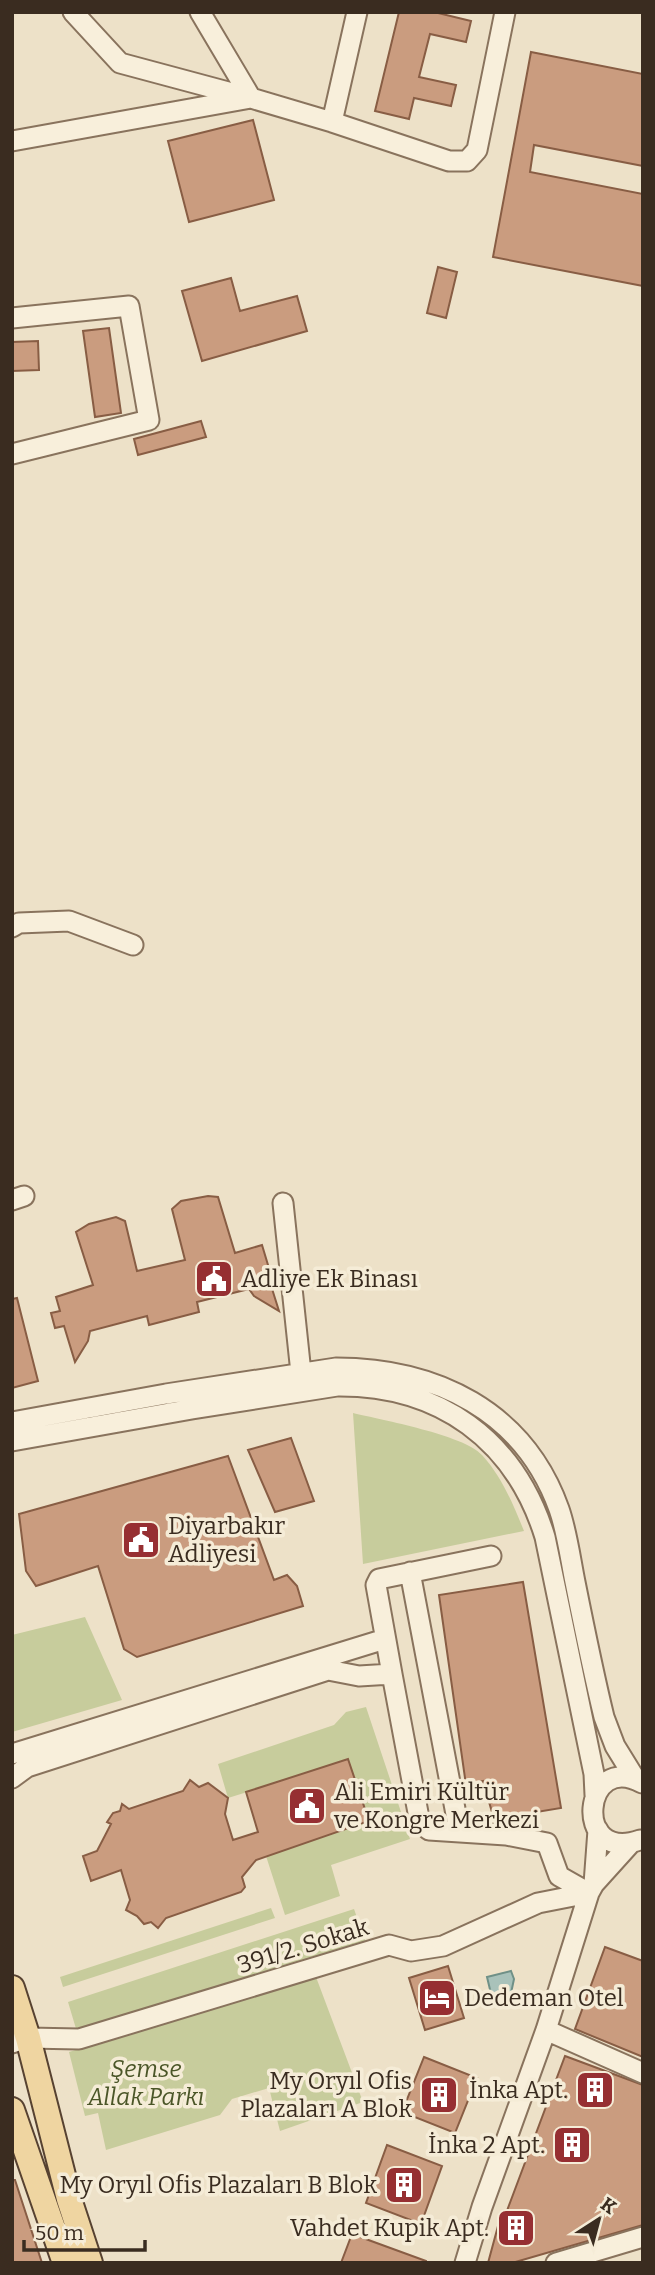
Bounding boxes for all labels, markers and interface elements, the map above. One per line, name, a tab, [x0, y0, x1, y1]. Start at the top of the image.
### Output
public building icon: Adliye Ek Binası	[193, 1258, 235, 1300]
place label: Adliye Ek Binası	[241, 1265, 418, 1293]
place label: Diyarbakır Adliyesi	[168, 1512, 286, 1568]
public building icon: Diyarbakır Adliyesi	[120, 1519, 162, 1561]
place label: Ali Emiri Kültür ve Kongre Merkezi	[333, 1778, 539, 1834]
public building icon: Ali Emiri Kültür ve Kongre Merkezi	[286, 1785, 328, 1827]
street label: 391/2. Sokak	[234, 1913, 372, 1979]
hotel icon: Dedeman Otel	[416, 1977, 458, 2019]
place label: Dedeman Otel	[464, 1984, 624, 2012]
park label: Şemse Allak Parkı	[87, 2055, 204, 2111]
place label: My Oryıl Ofis Plazaları A Blok	[240, 2067, 412, 2123]
building icon: İnka Apt.	[574, 2069, 616, 2111]
building icon: My Oryıl Ofis Plazaları A Blok	[418, 2074, 460, 2116]
place label: İnka Apt.	[469, 2076, 568, 2104]
building icon: İnka 2 Apt.	[551, 2124, 593, 2166]
place label: İnka 2 Apt.	[428, 2131, 545, 2159]
building icon: My Oryıl Ofis Plazaları B Blok	[383, 2164, 425, 2206]
place label: My Oryıl Ofis Plazaları B Blok	[59, 2171, 377, 2199]
north arrow	[564, 2184, 634, 2254]
text: K	[596, 2192, 621, 2219]
building icon: Vahdet Kupik Apt.	[495, 2207, 537, 2249]
scale bar	[24, 2208, 145, 2252]
place label: Vahdet Kupik Apt.	[290, 2214, 489, 2242]
text: 50 m	[35, 2220, 84, 2246]

